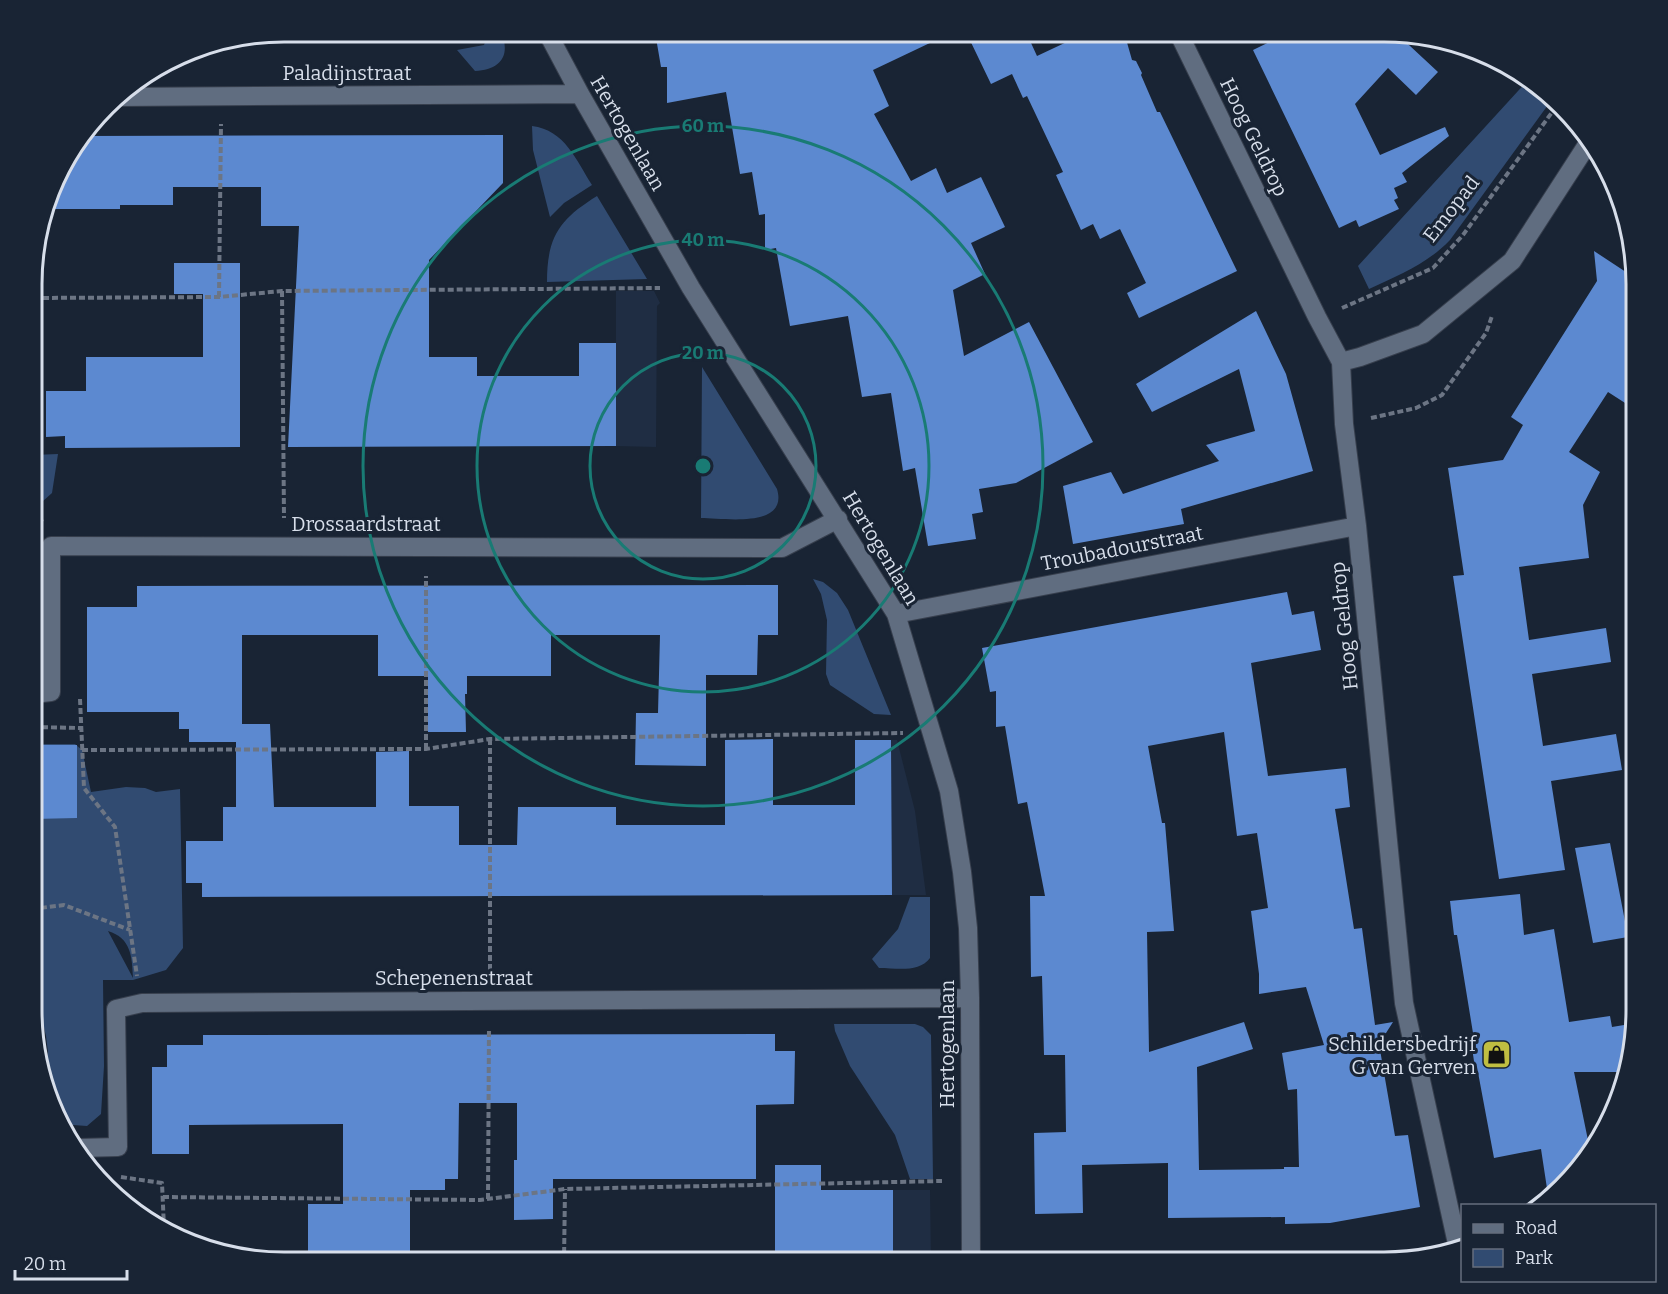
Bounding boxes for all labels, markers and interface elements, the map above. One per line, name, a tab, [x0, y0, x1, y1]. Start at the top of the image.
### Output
street label: Paladijnstraat	[283, 61, 411, 86]
street label: Hertogenlaan	[586, 71, 671, 195]
street label: Hoog Geldrop	[1215, 74, 1293, 200]
text: 60 m	[682, 115, 724, 137]
street label: Emopad	[1418, 171, 1484, 247]
text: 40 m	[682, 229, 724, 251]
text: 20 m	[682, 342, 724, 364]
centre of rings	[693, 456, 713, 476]
street label: Hertogenlaan	[838, 487, 925, 609]
street label: Drossaardstraat	[291, 512, 441, 536]
street label: Troubadourstraat	[1039, 521, 1205, 575]
street label: Hoog Geldrop	[1325, 561, 1363, 691]
street label: Schepenenstraat	[375, 966, 533, 990]
street label: Hertogenlaan	[935, 979, 959, 1108]
place label: Schildersbedrijf G van Gerven	[1328, 1032, 1478, 1079]
shop icon: Schildersbedrijf G van Gerven	[1481, 1039, 1513, 1071]
legend	[1461, 1204, 1656, 1282]
text: Road	[1515, 1217, 1558, 1239]
scale bar	[15, 1243, 128, 1281]
text: Park	[1515, 1247, 1554, 1269]
text: 20 m	[24, 1253, 66, 1275]

